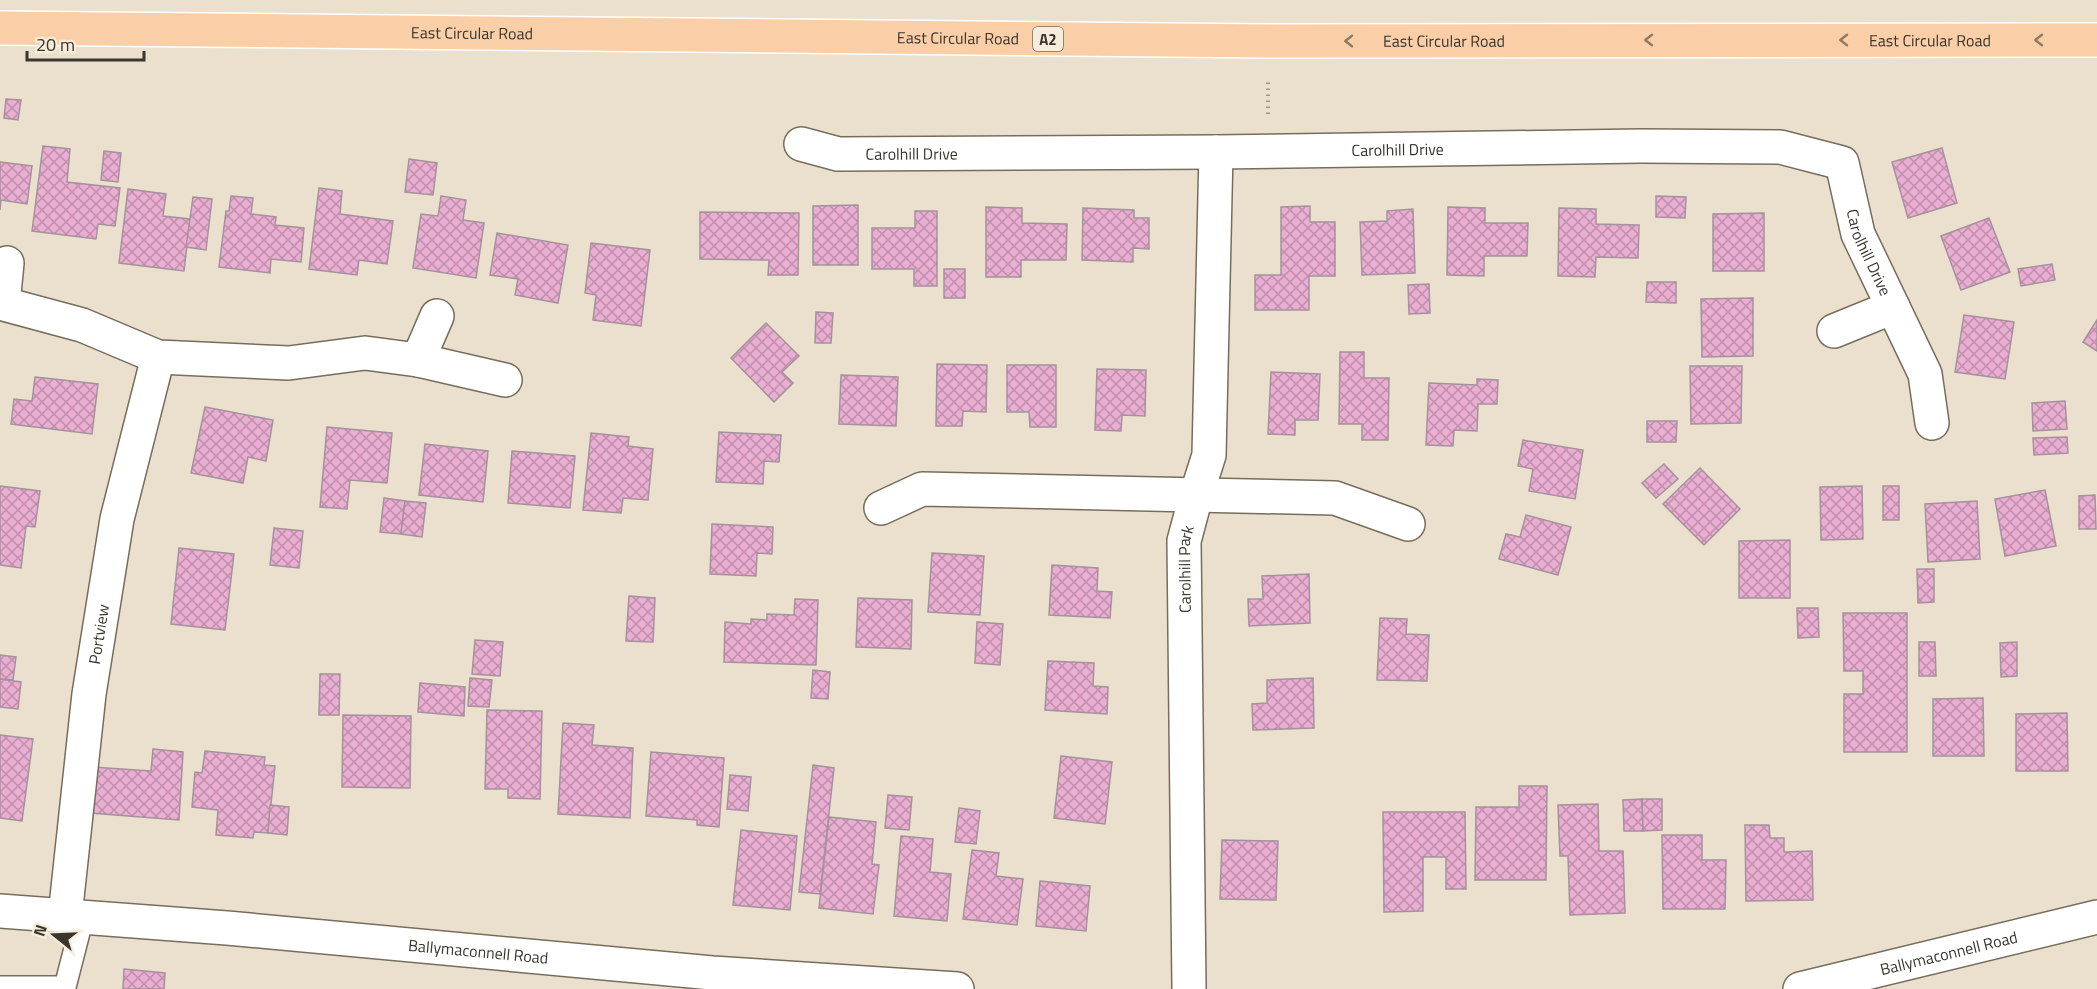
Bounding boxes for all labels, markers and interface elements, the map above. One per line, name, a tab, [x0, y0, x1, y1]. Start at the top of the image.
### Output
street label: East Circular Road	[411, 20, 533, 45]
scale bar	[27, 24, 144, 62]
street label: East Circular Road	[897, 25, 1019, 50]
road number: A2	[1033, 27, 1063, 51]
street label: East Circular Road	[1869, 28, 1991, 52]
street label: East Circular Road	[1383, 29, 1505, 53]
text: 20 m	[36, 31, 75, 58]
one-way arrow	[1644, 34, 1653, 46]
one-way arrow	[1839, 34, 1848, 46]
one-way arrow	[2034, 34, 2043, 46]
one-way arrow	[1344, 35, 1353, 47]
street label: Carolhill Drive	[1351, 137, 1444, 162]
street label: Carolhill Drive	[865, 141, 958, 166]
street label: Carolhill Drive	[1841, 207, 1898, 300]
street label: Carolhill Park	[1172, 522, 1200, 613]
street label: Portview	[82, 602, 115, 666]
north arrow	[24, 905, 84, 965]
text: N	[27, 921, 53, 939]
street label: Ballymaconnell Road	[1878, 925, 2020, 981]
street label: Ballymaconnell Road	[407, 933, 549, 970]

